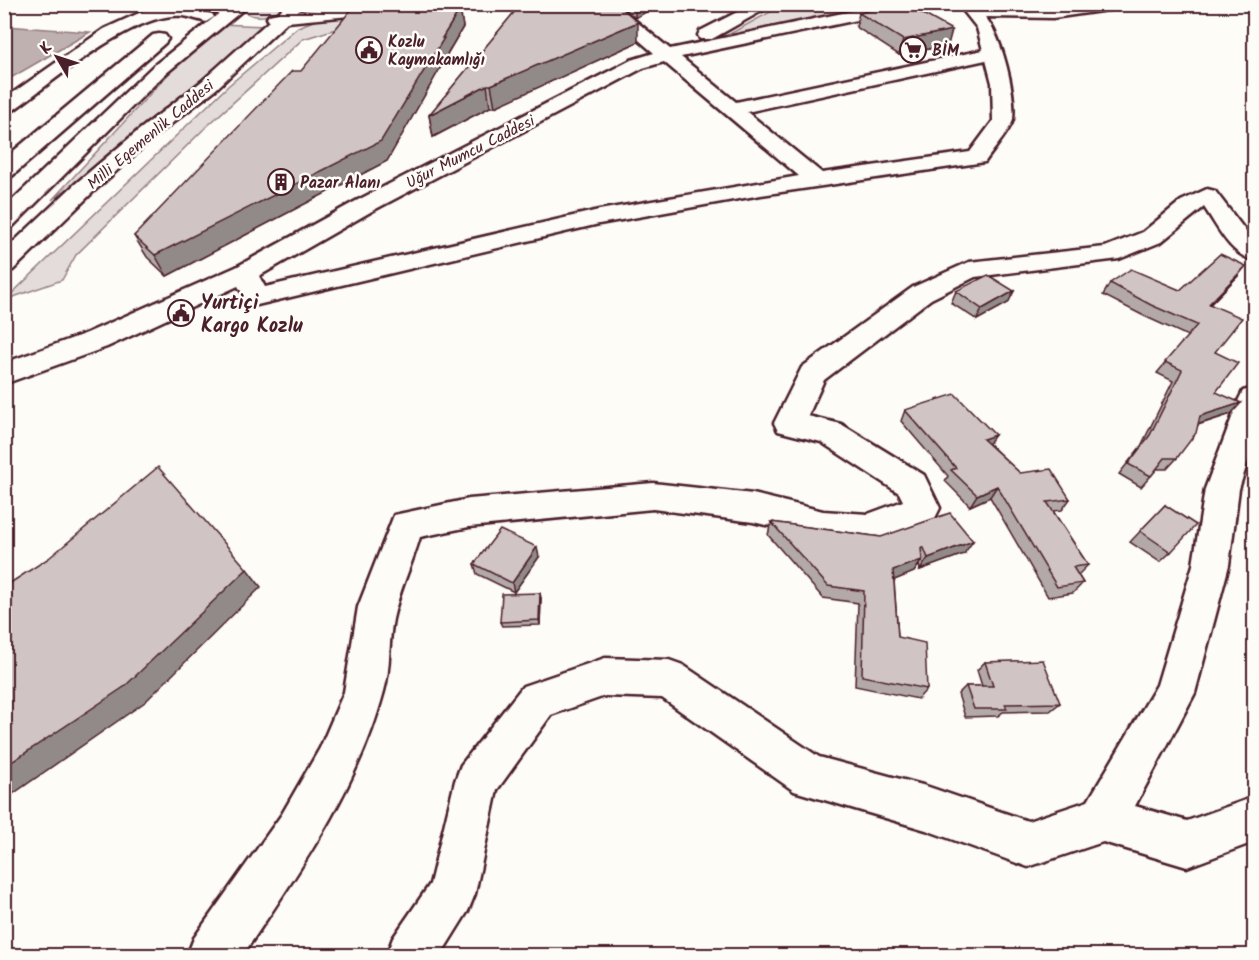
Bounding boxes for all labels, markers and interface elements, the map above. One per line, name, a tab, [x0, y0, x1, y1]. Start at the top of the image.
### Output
north arrow	[27, 27, 87, 87]
place label: Kozlu Kaymakamlığı	[388, 30, 485, 73]
public building icon: Kozlu Kaymakamlığı	[354, 35, 384, 65]
supermarket icon: BİM	[898, 35, 928, 65]
text: K	[34, 37, 59, 60]
place label: BİM	[932, 39, 960, 64]
street label: Milli Egemenlik Caddesi	[82, 73, 221, 196]
street label: Uğur Mumcu Caddesi	[402, 108, 541, 196]
building icon: Pazar Alanı	[266, 167, 296, 197]
place label: Pazar Alanı	[300, 171, 380, 196]
place label: Yurtiçi Kargo Kozlu	[201, 288, 303, 343]
public building icon: Yurtiçi Kargo Kozlu	[166, 298, 196, 328]

